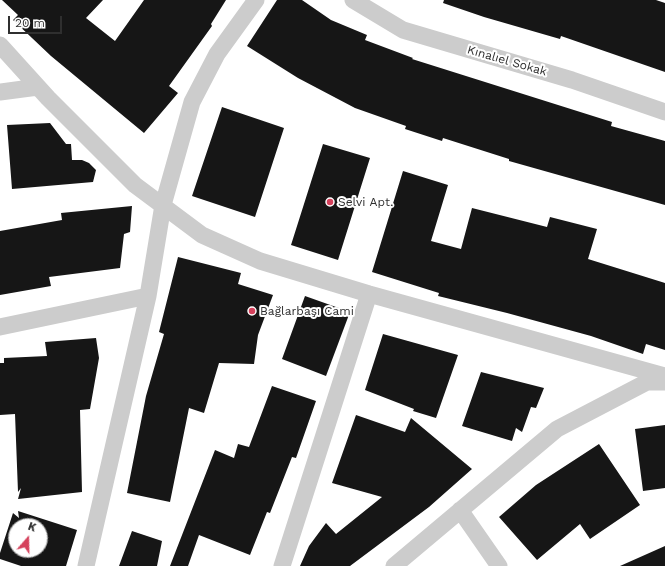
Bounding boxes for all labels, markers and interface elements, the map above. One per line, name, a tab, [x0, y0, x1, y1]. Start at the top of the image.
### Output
scale bar	[10, 8, 64, 34]
text: 20 m	[15, 16, 45, 30]
street label: Kınalıel Sokak	[466, 43, 548, 79]
place label: Selvi Apt.	[338, 195, 393, 209]
marker: Selvi Apt.	[325, 197, 335, 207]
place label: Bağlarbaşı Cami	[260, 304, 354, 318]
marker: Bağlarbaşı Cami	[247, 306, 257, 316]
north arrow	[8, 518, 48, 558]
text: K	[26, 520, 38, 535]

